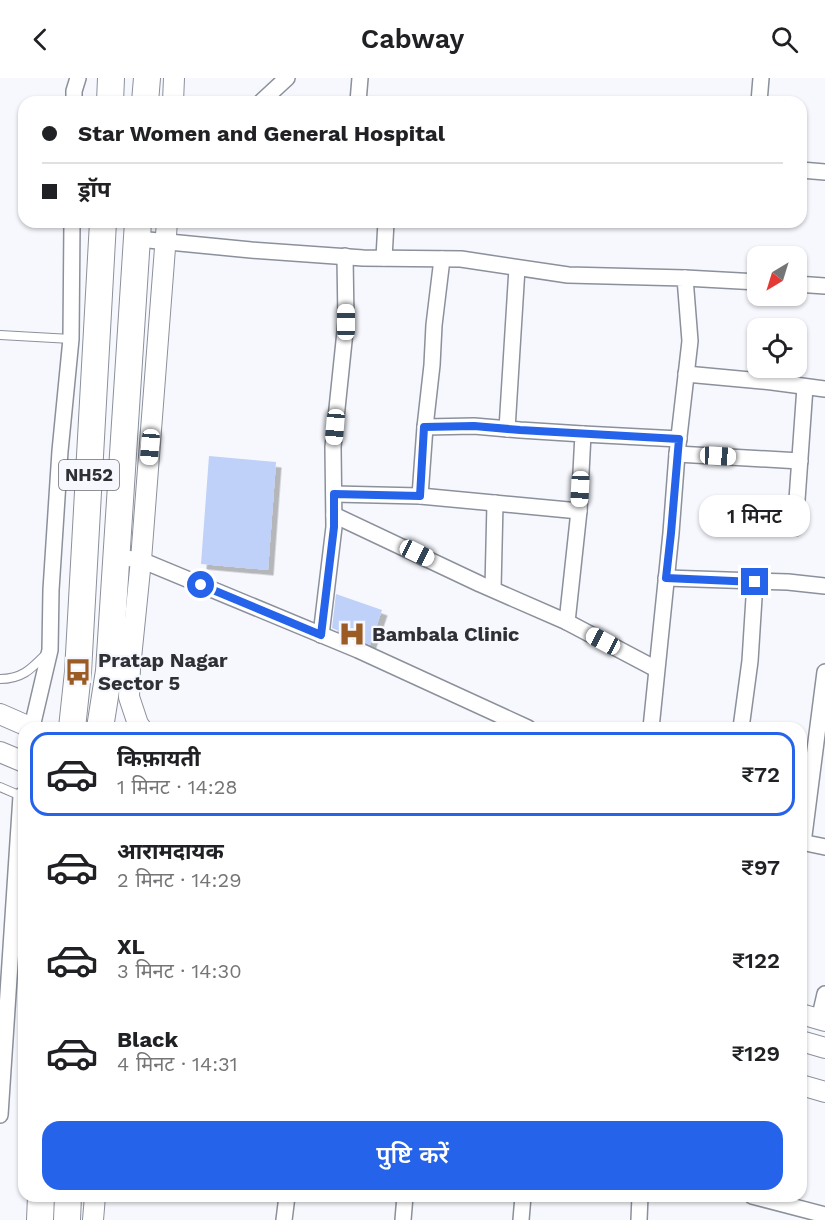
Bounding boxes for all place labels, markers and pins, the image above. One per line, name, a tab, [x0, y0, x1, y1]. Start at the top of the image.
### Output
hospital icon: Bambala Clinic	[337, 619, 367, 649]
place label: Bambala Clinic	[372, 622, 519, 646]
place label: Pratap Nagar Sector 5	[98, 648, 228, 695]
bus stop icon: Pratap Nagar Sector 5	[63, 657, 93, 687]

